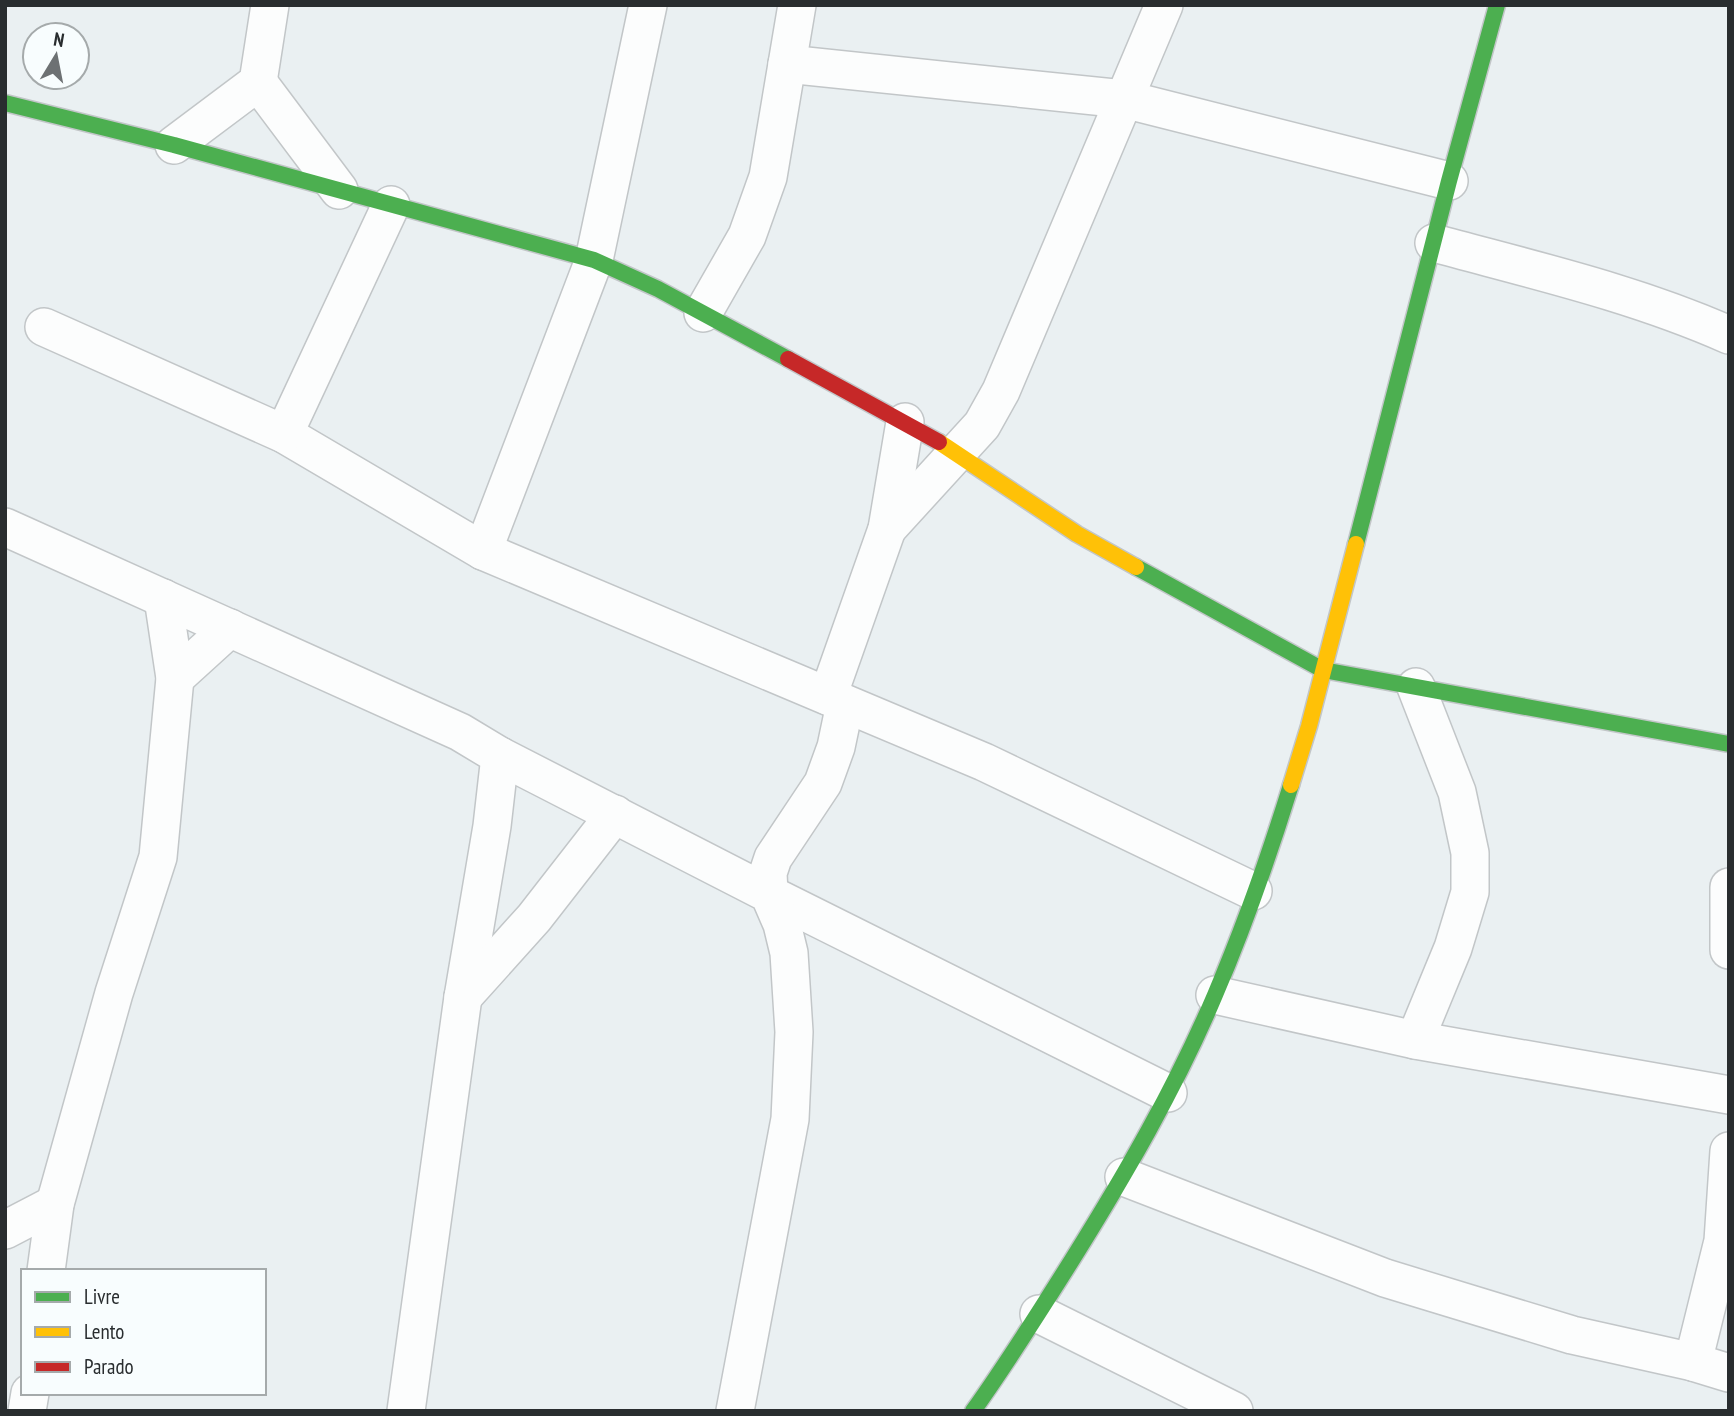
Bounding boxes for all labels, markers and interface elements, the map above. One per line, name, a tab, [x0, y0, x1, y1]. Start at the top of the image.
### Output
north arrow	[21, 21, 91, 91]
text: N	[52, 27, 66, 52]
legend	[21, 1269, 266, 1395]
text: Livre	[84, 1283, 120, 1310]
text: Lento	[84, 1318, 124, 1345]
text: Parado	[84, 1353, 134, 1380]

